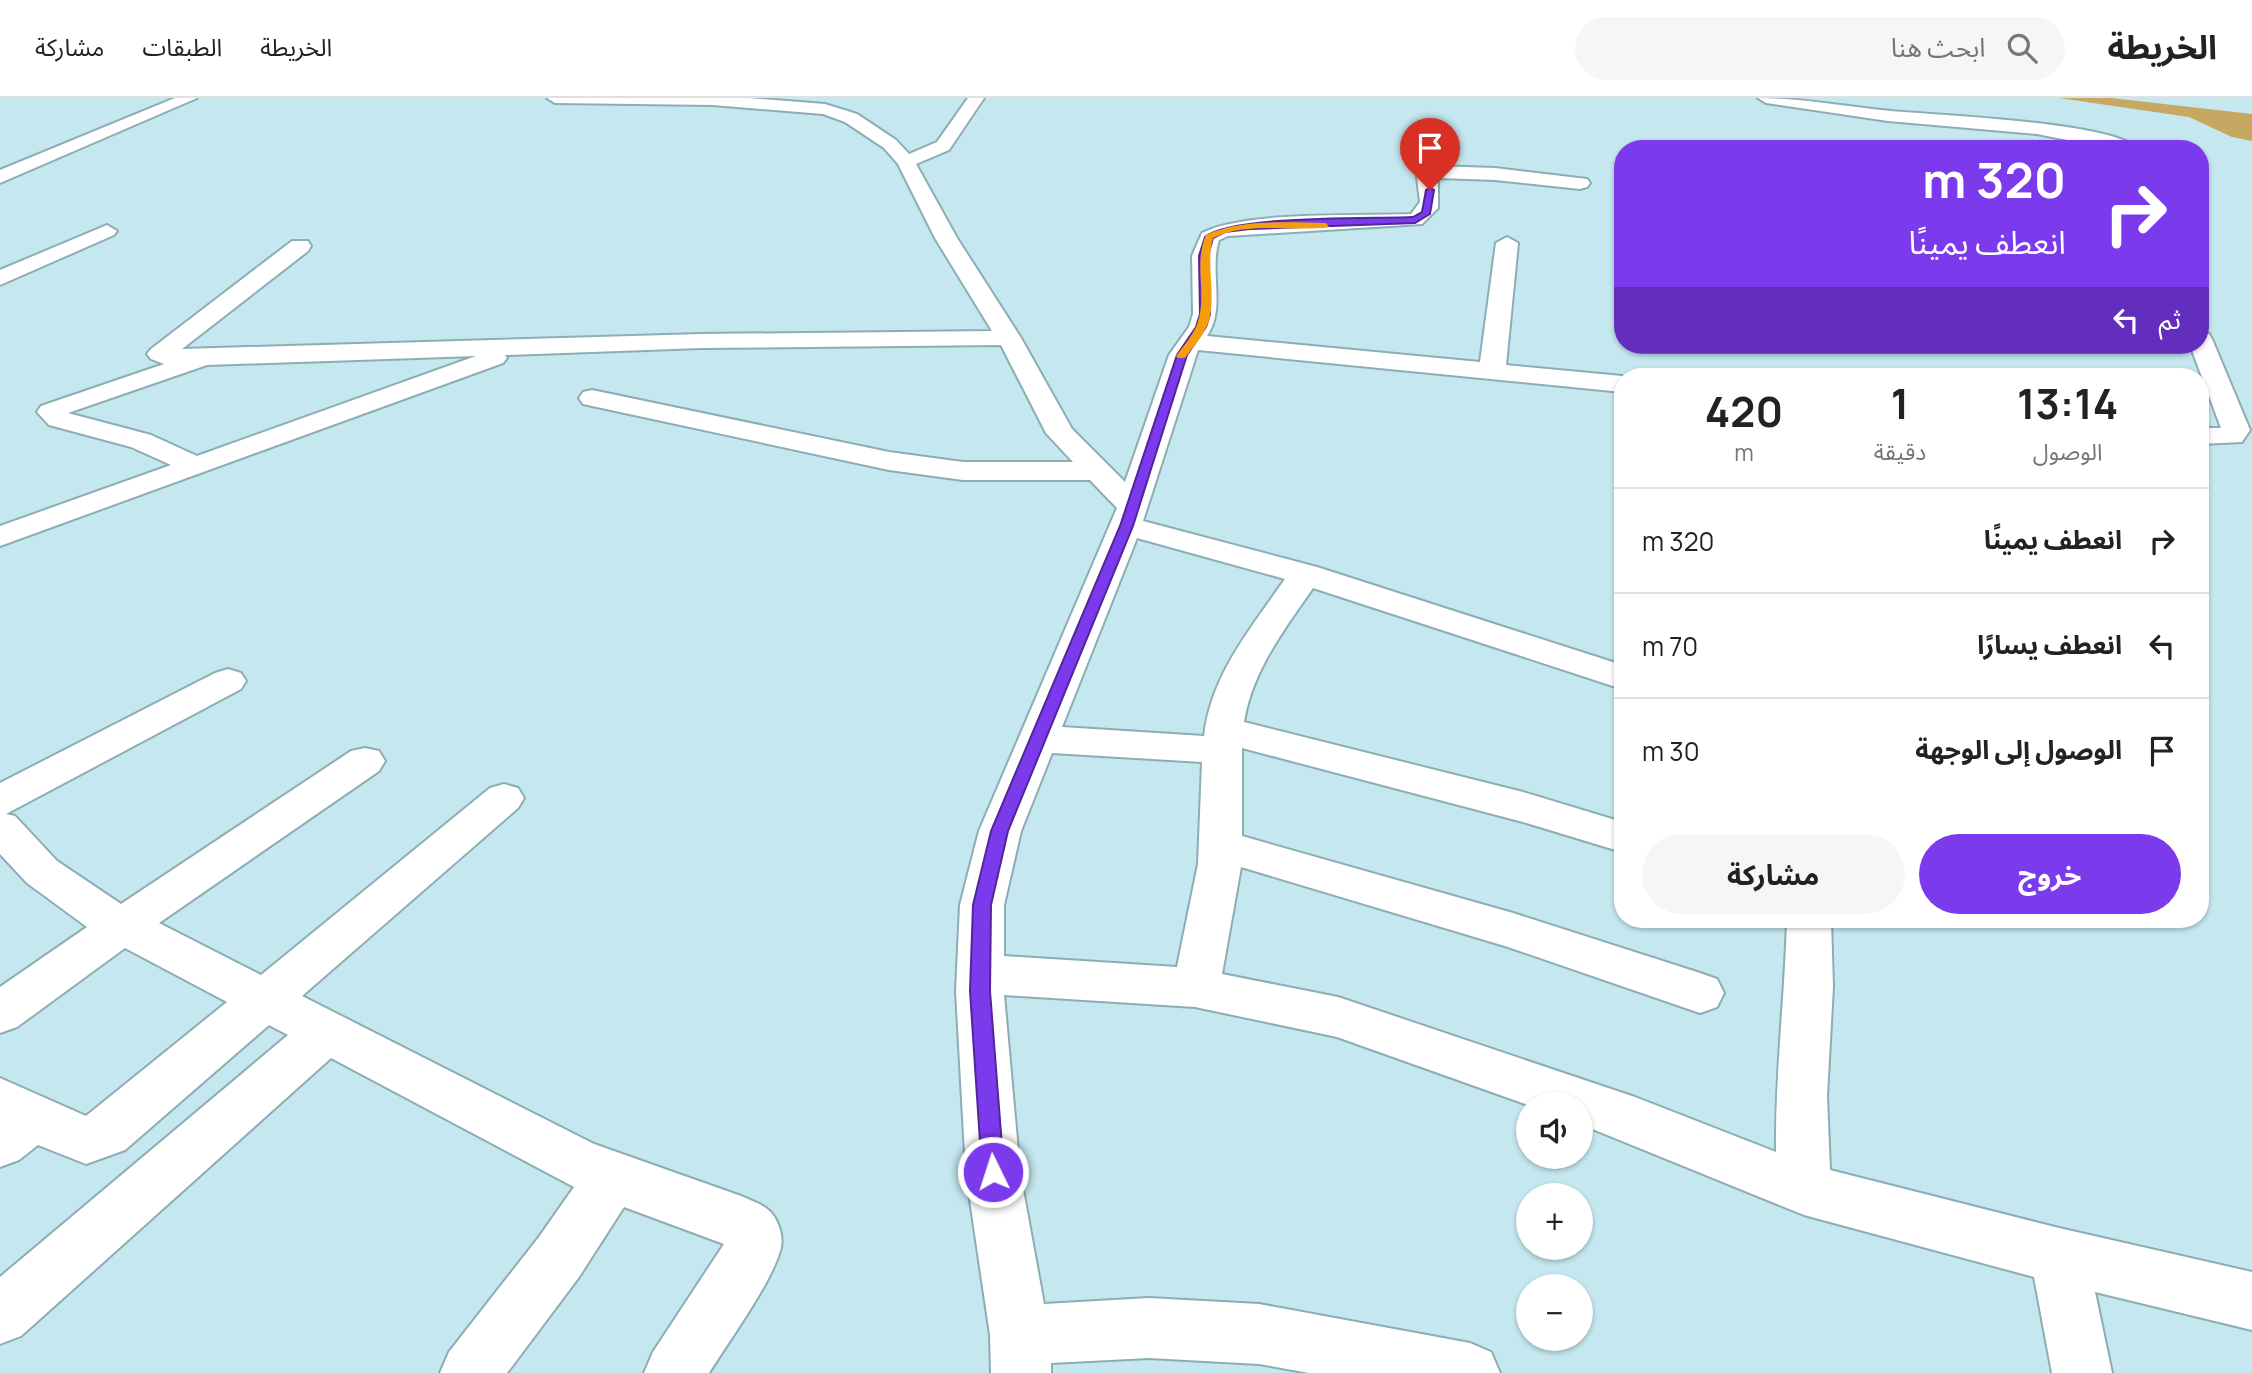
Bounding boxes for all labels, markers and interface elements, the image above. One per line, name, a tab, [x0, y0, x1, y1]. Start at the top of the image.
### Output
search box	[1575, 17, 2065, 80]
text: الخريطة	[2107, 24, 2217, 69]
text: ابحث هنا	[1891, 29, 1985, 65]
icon: search	[2003, 29, 2041, 67]
text: مشاركة	[35, 30, 104, 63]
text: الطبقات	[142, 30, 222, 63]
text: الخريطة	[260, 30, 332, 63]
pin	[1400, 118, 1460, 190]
icon: arrive	[1411, 129, 1449, 167]
text: 320 m	[1922, 146, 2066, 213]
icon: right	[2090, 168, 2181, 259]
text: انعطف يمينًا	[1909, 220, 2066, 264]
icon: left	[2107, 301, 2145, 339]
text: ثم	[2159, 301, 2181, 337]
text: 1	[1891, 374, 1909, 432]
text: 13:14	[2017, 374, 2118, 432]
text: 420	[1705, 382, 1783, 440]
text: دقيقة	[1874, 435, 1926, 467]
text: الوصول	[2033, 435, 2103, 467]
text: m	[1734, 436, 1754, 468]
text: انعطف يمينًا	[1984, 521, 2122, 557]
icon: right	[2143, 522, 2181, 560]
text: 320 m	[1642, 523, 1714, 559]
text: انعطف يسارًا	[1977, 626, 2122, 662]
icon: left	[2143, 627, 2181, 665]
text: 70 m	[1642, 628, 1698, 664]
text: الوصول إلى الوجهة	[1915, 731, 2122, 767]
icon: arrive	[2143, 732, 2181, 770]
text: 30 m	[1642, 733, 1700, 769]
button: مشاركة	[1642, 834, 1905, 914]
button: خروج	[1919, 834, 2181, 914]
map controls	[1516, 1092, 1593, 1351]
button: sound	[1516, 1092, 1593, 1169]
position arrow	[956, 1135, 1030, 1209]
button: +	[1516, 1183, 1593, 1260]
button: −	[1516, 1274, 1593, 1351]

